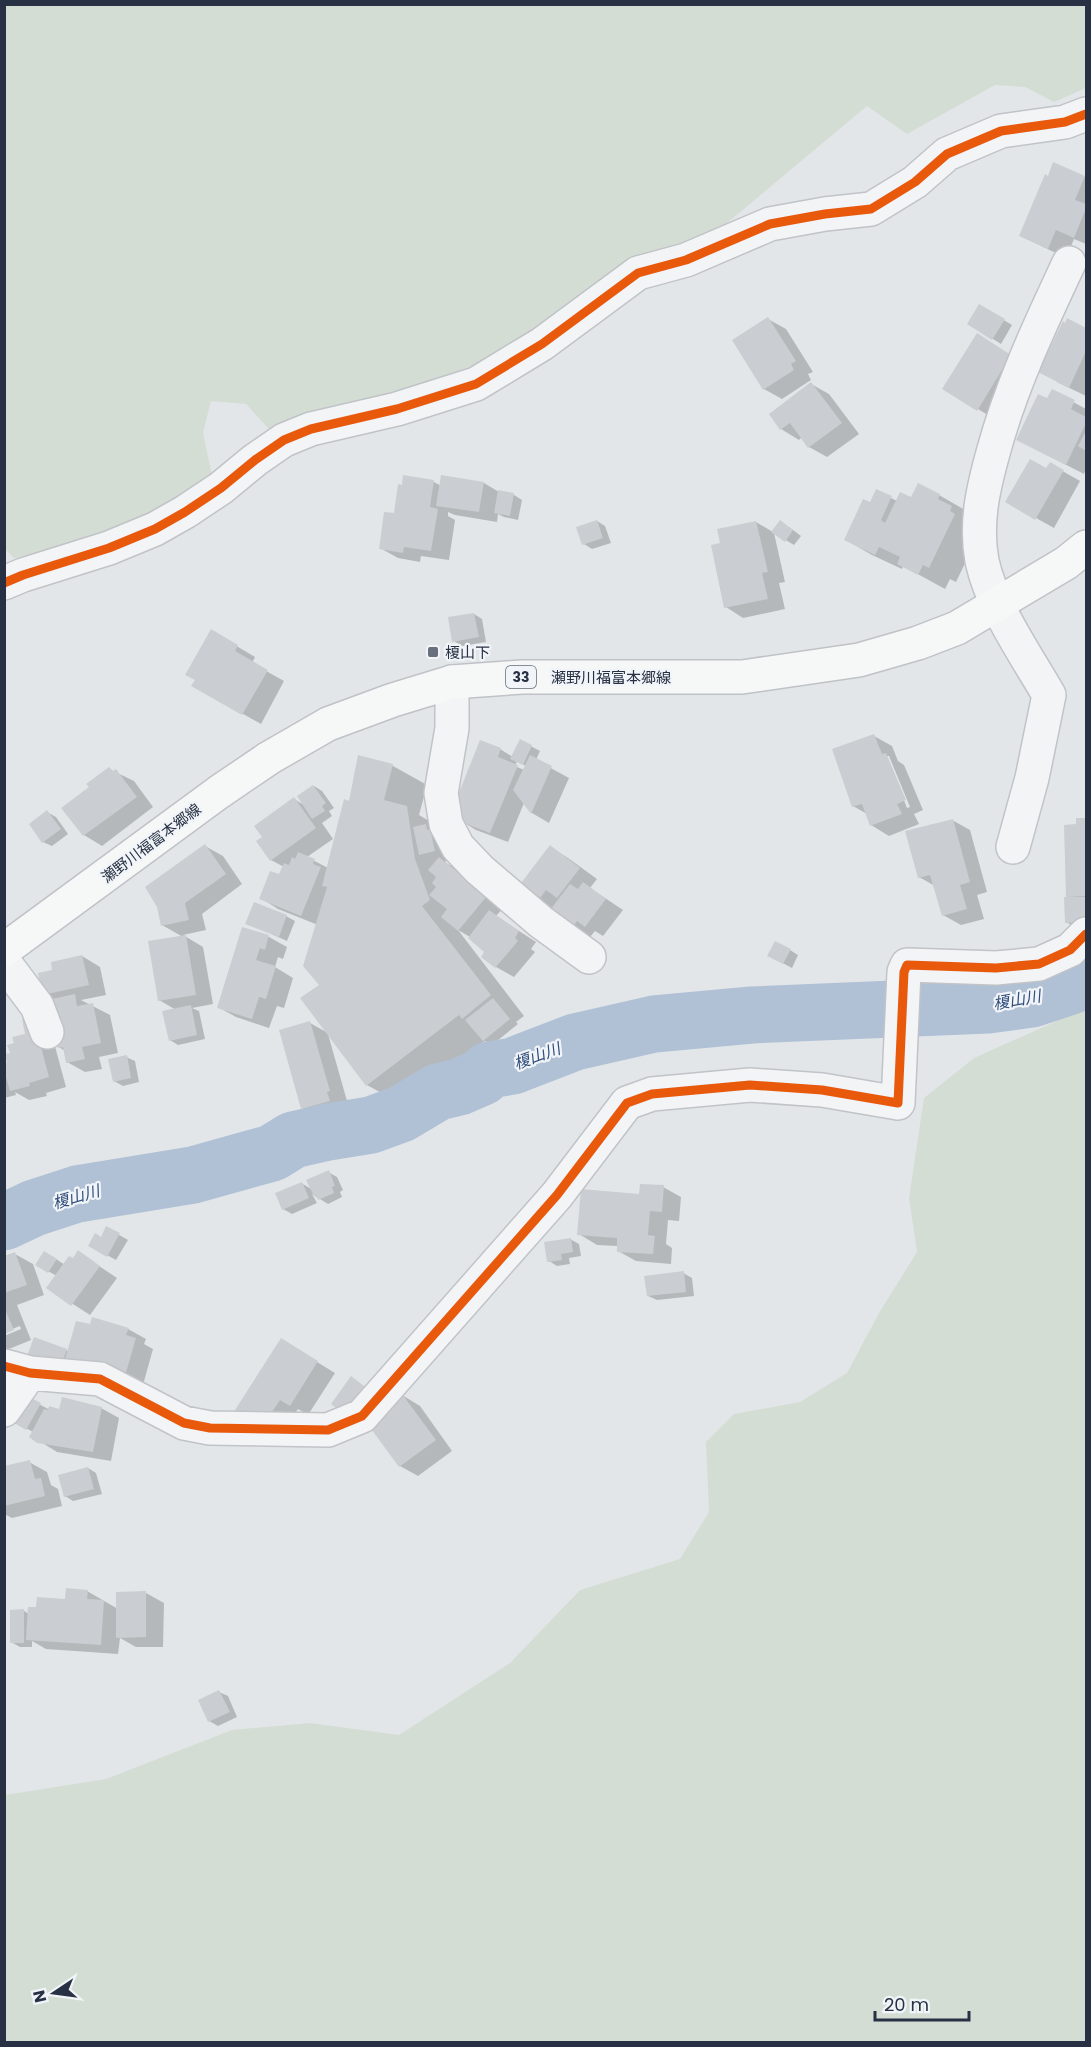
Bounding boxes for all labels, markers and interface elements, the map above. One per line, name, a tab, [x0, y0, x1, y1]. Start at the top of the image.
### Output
place label: 榎山下	[445, 642, 490, 663]
marker: 榎山下	[426, 645, 440, 659]
road number: 33	[506, 666, 536, 688]
street label: 瀬野川福富本郷線	[551, 667, 671, 688]
street label: 瀬野川福富本郷線	[97, 799, 205, 887]
water label: 榎山川	[991, 984, 1045, 1015]
water label: 榎山川	[511, 1036, 565, 1075]
water label: 榎山川	[50, 1179, 104, 1215]
north arrow	[24, 1963, 84, 2023]
scale bar	[875, 1984, 970, 2022]
text: N	[27, 1988, 52, 2005]
text: 20 m	[884, 1992, 929, 2017]

